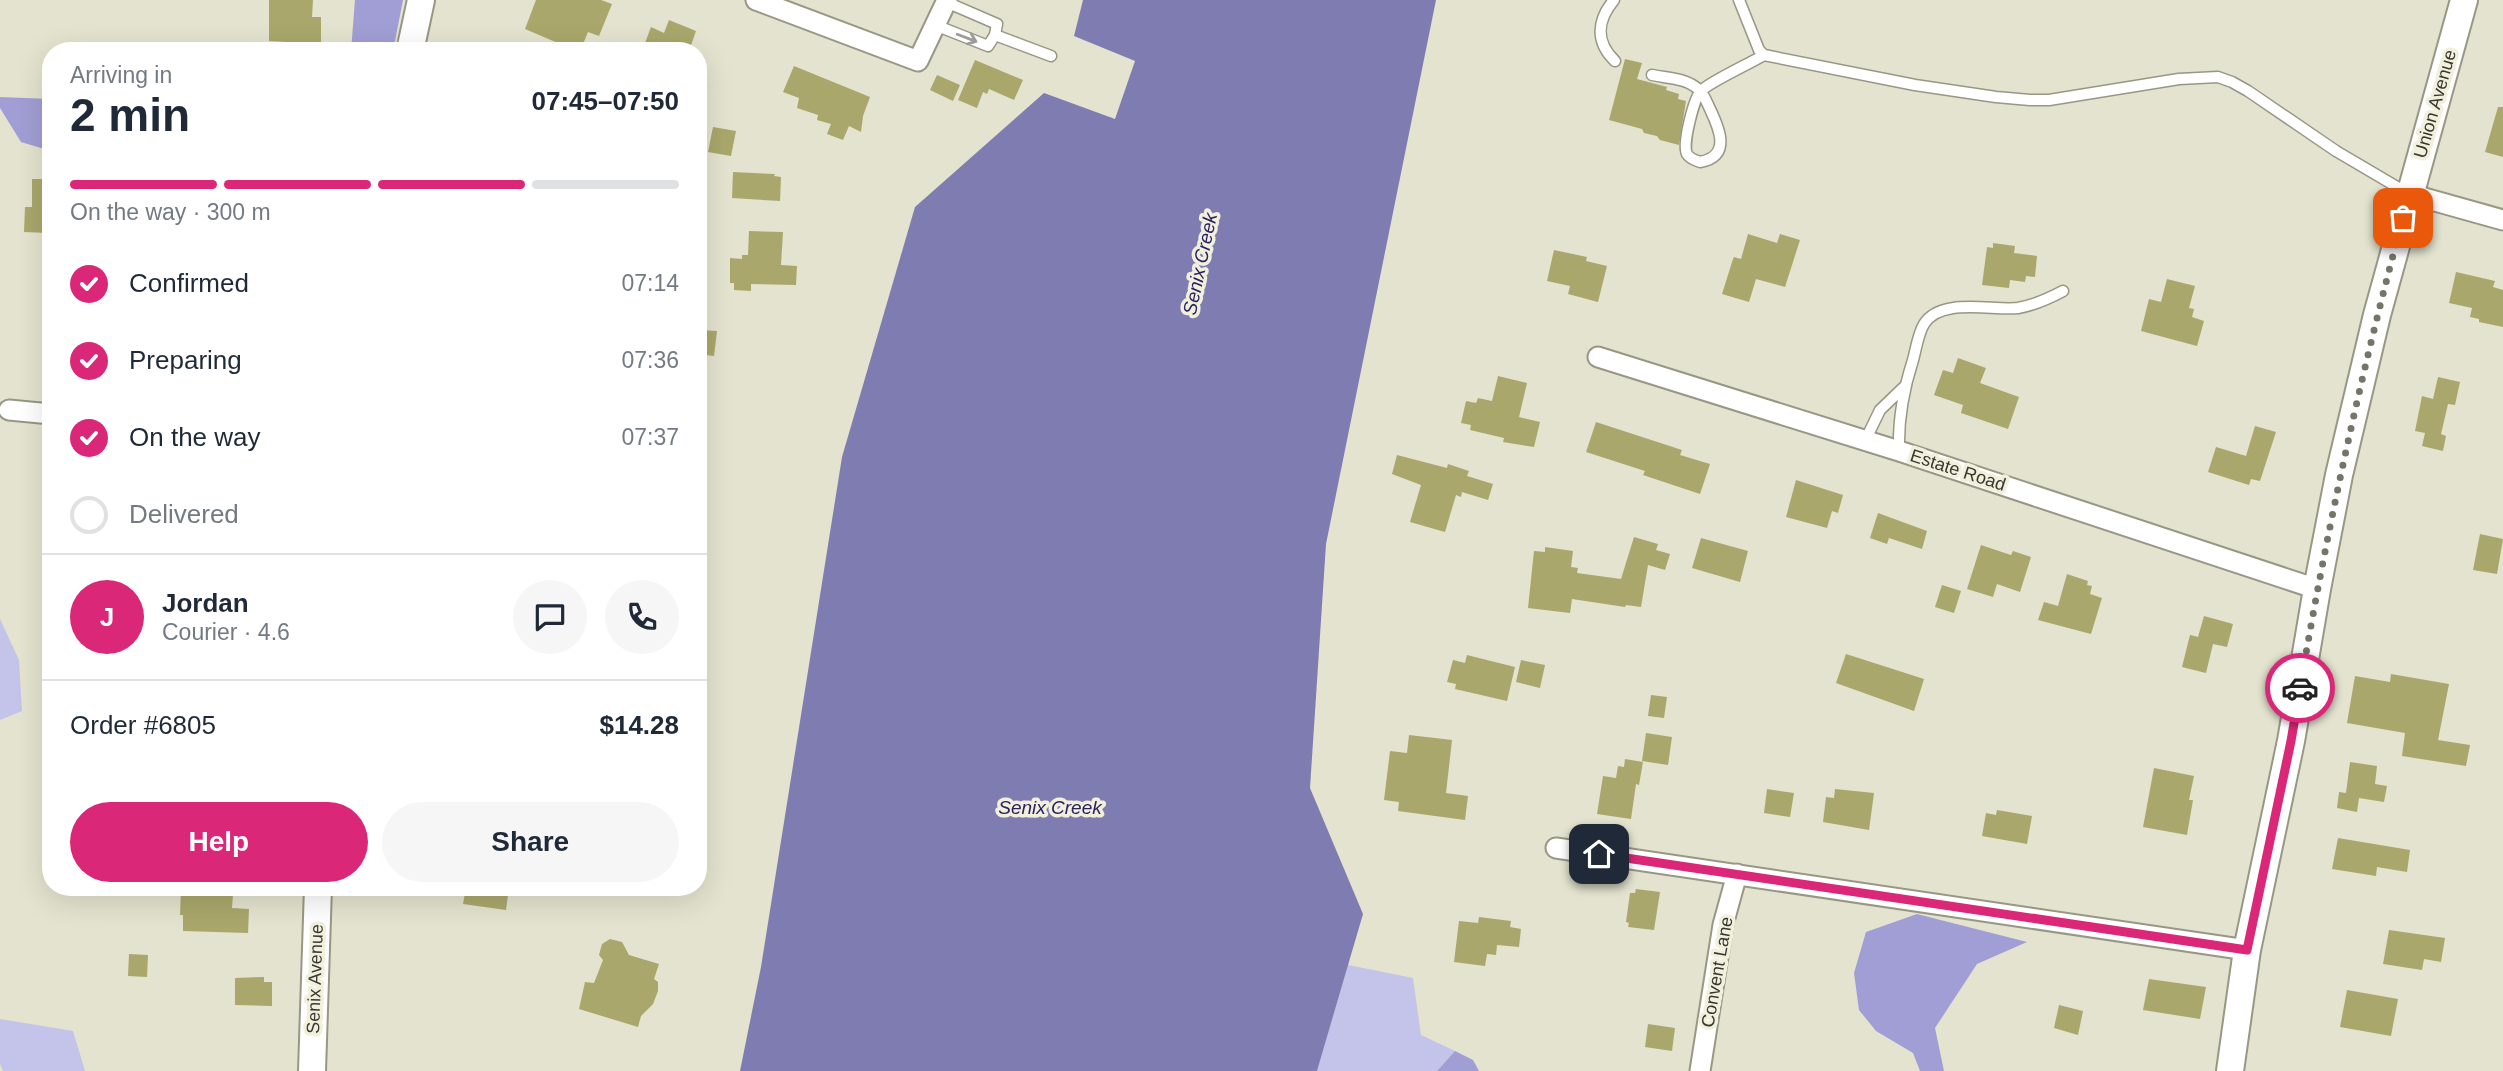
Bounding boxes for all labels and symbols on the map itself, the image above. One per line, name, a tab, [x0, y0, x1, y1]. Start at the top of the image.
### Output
one-way arrow	[956, 33, 977, 45]
street label: Union Avenue	[2410, 48, 2460, 160]
pin	[2373, 188, 2433, 248]
water label: Senix Creek	[1179, 210, 1221, 317]
street label: Estate Road	[1908, 445, 2008, 495]
courier	[2265, 653, 2335, 723]
water label: Senix Creek	[998, 797, 1103, 818]
pin	[1569, 824, 1629, 884]
street label: Convent Lane	[1697, 915, 1737, 1029]
street label: Senix Avenue	[303, 924, 327, 1034]

